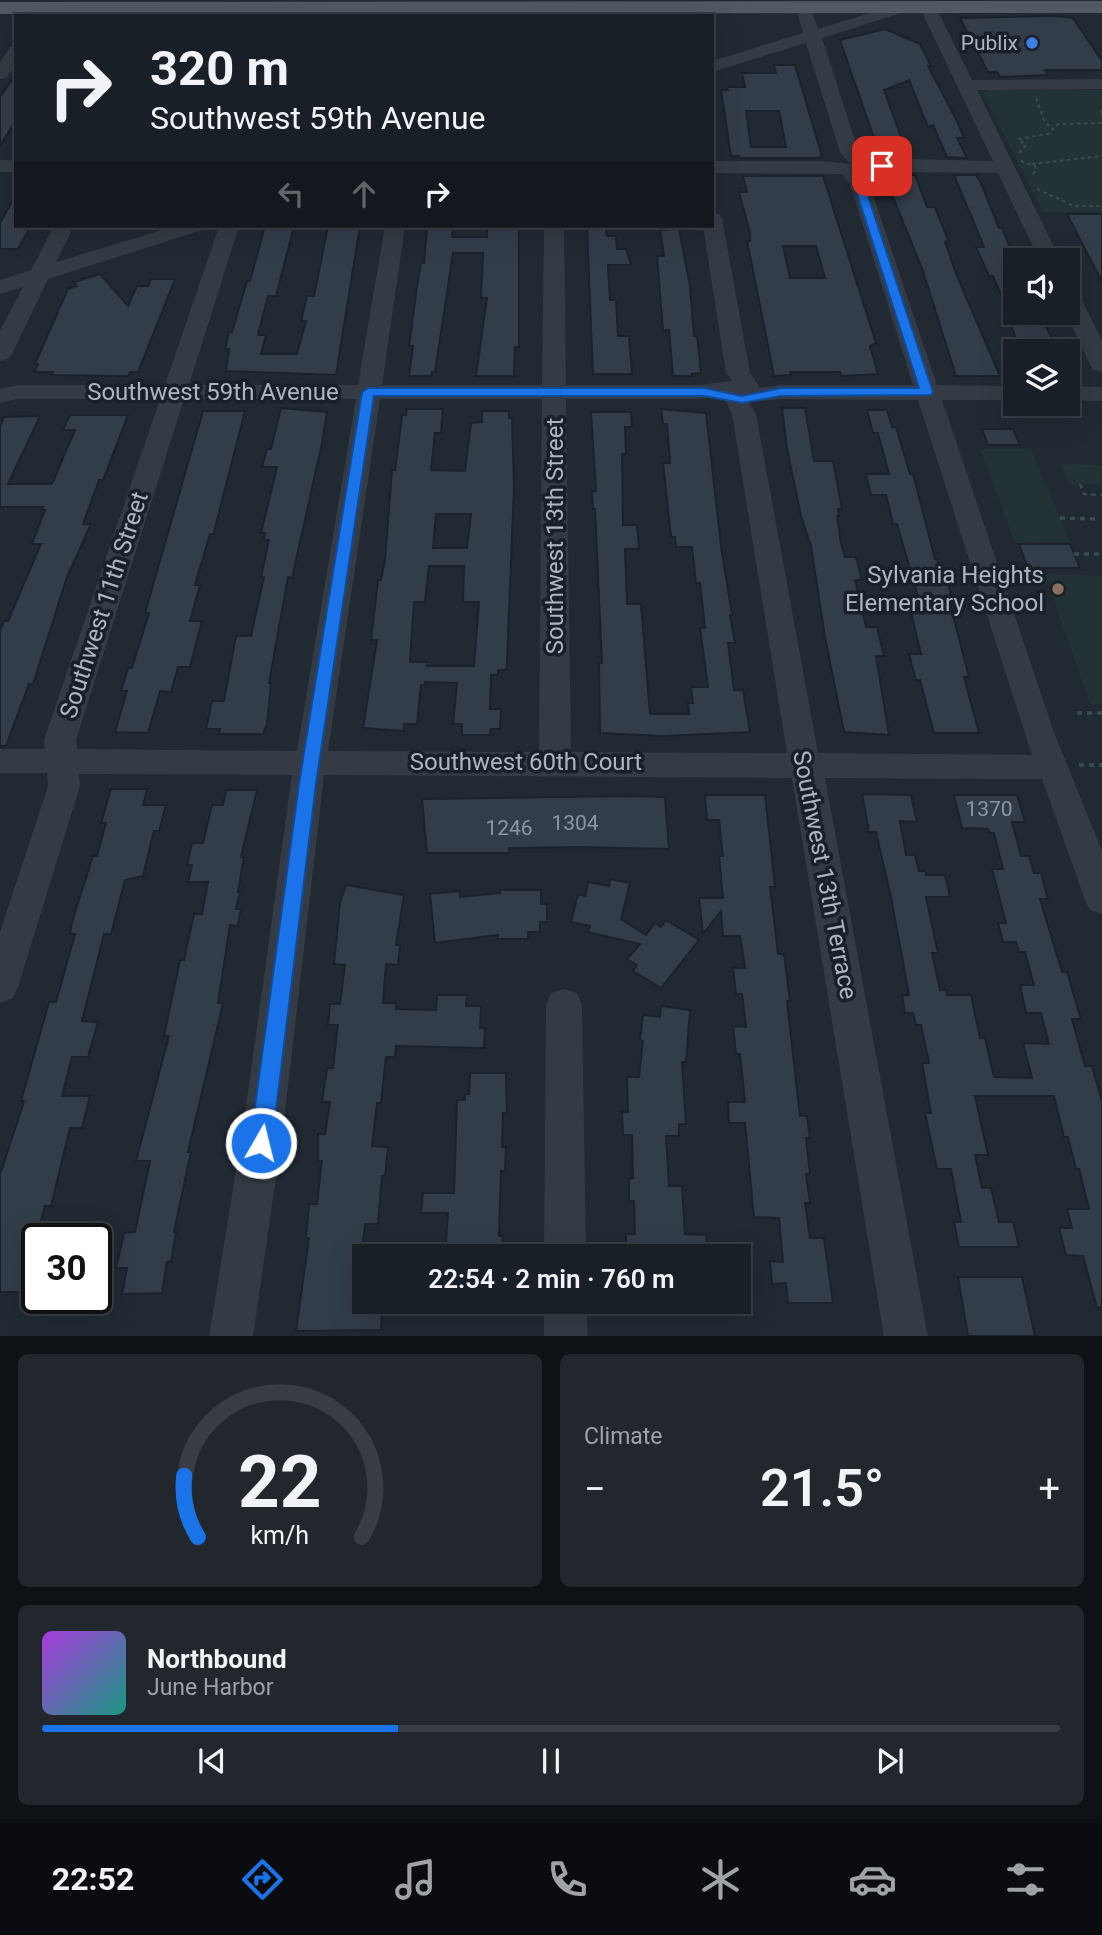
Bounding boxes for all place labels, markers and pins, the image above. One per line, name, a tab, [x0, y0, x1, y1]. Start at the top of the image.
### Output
place label: Publix	[961, 31, 1018, 55]
marker: Publix	[1024, 35, 1040, 51]
pin	[852, 136, 912, 196]
place label: Sylvania Heights Elementary School	[845, 561, 1044, 617]
marker: Sylvania Heights Elementary School	[1050, 581, 1066, 597]

